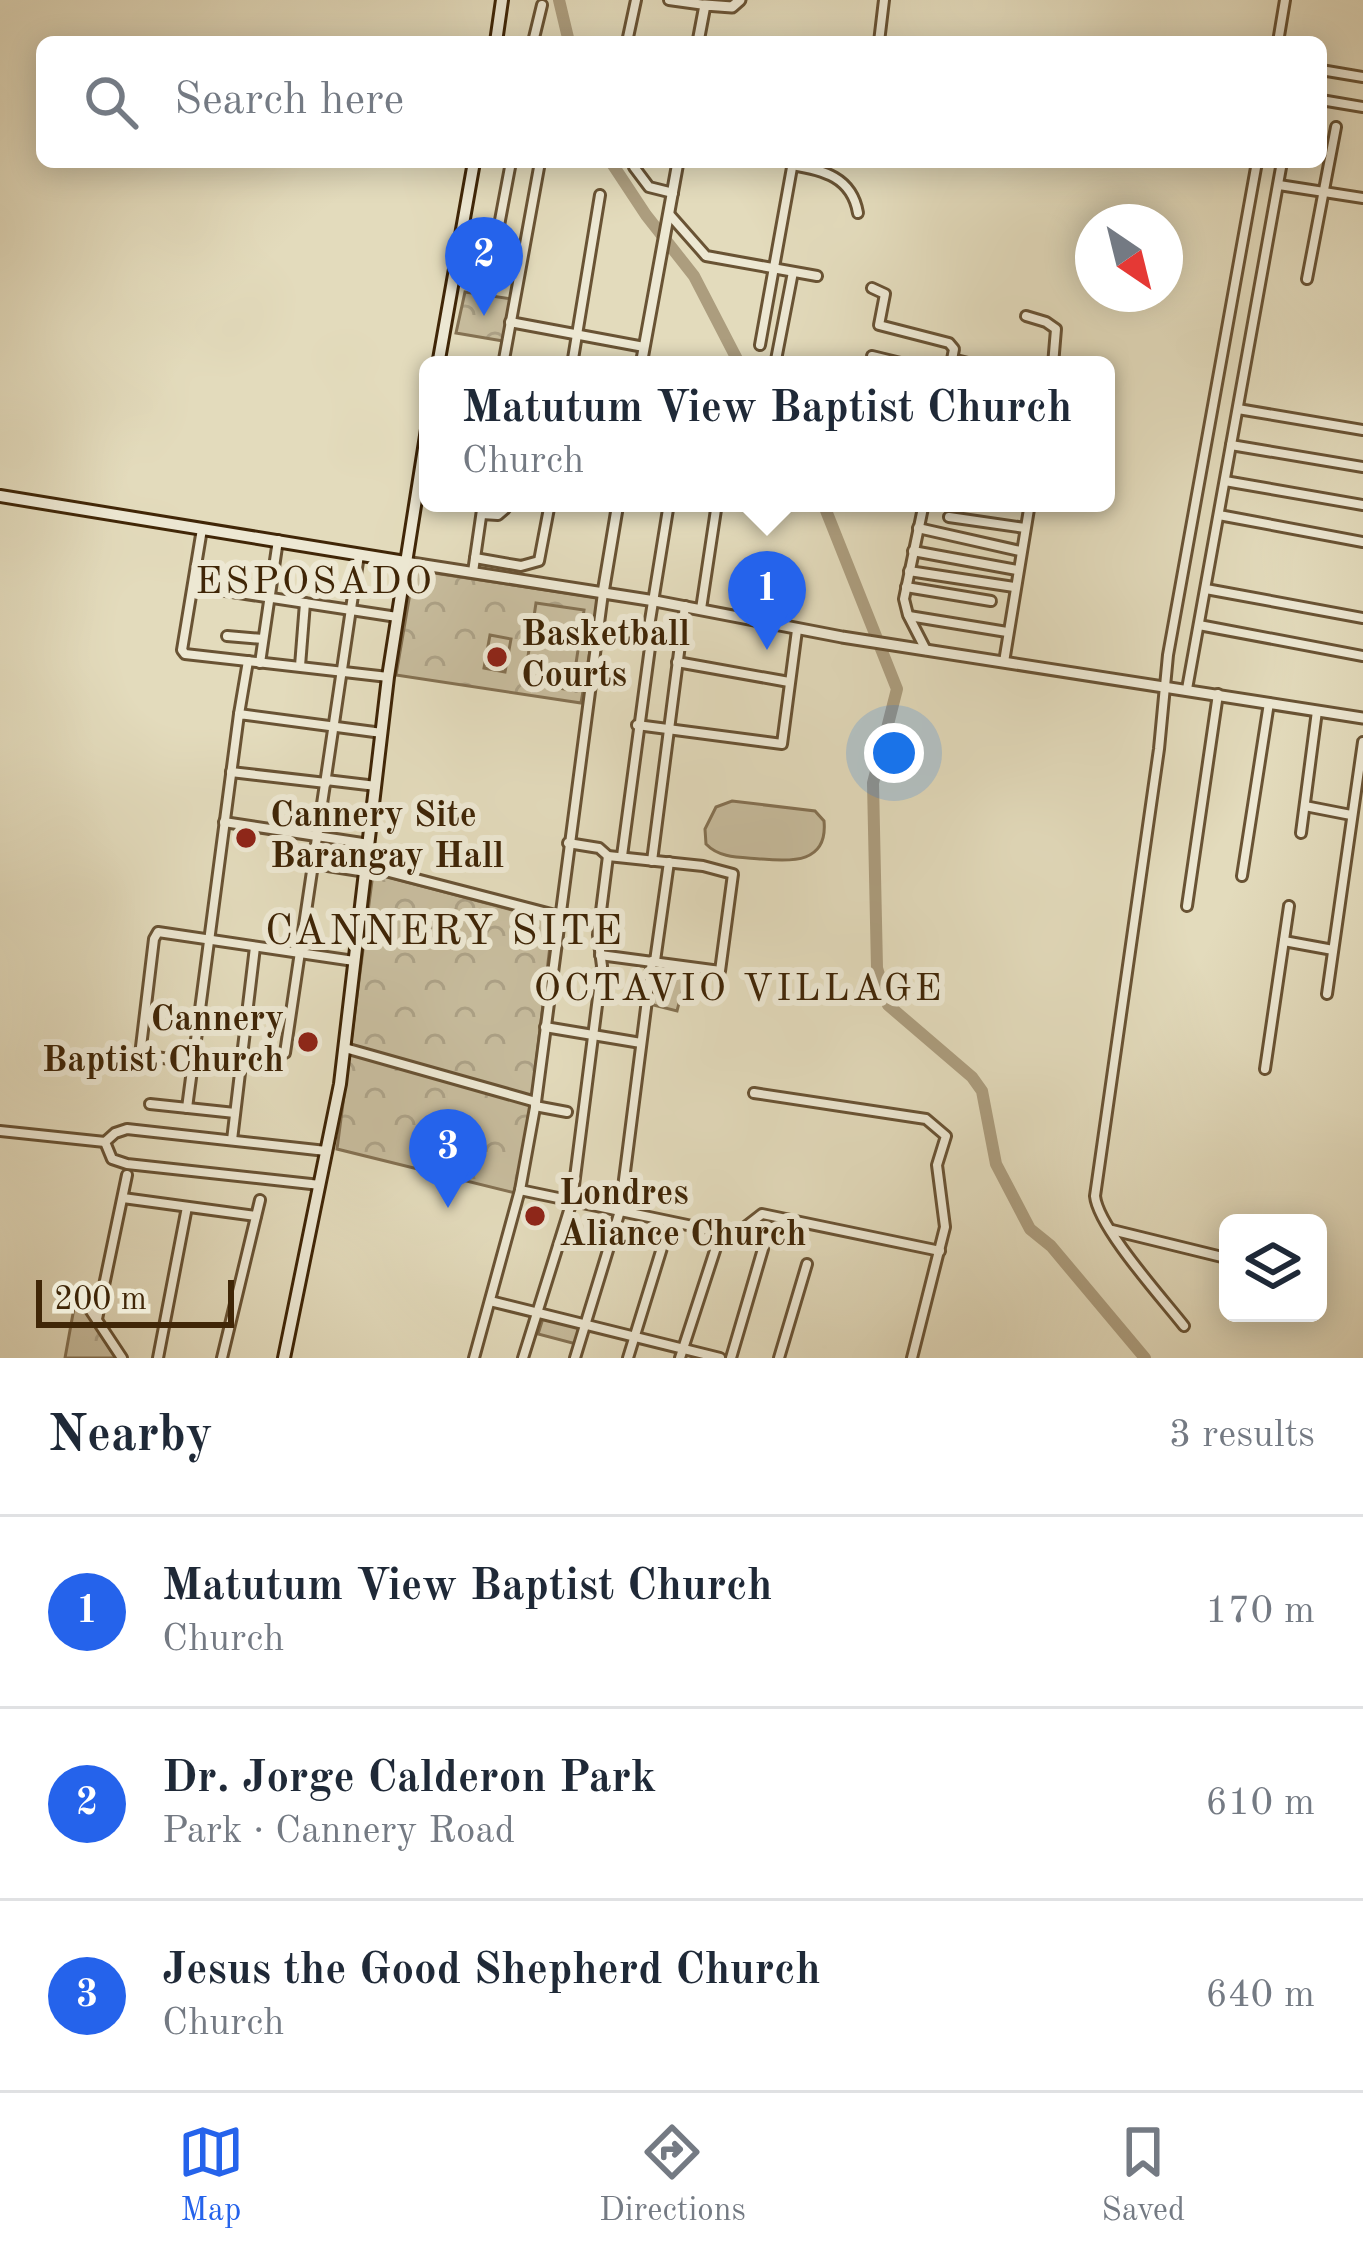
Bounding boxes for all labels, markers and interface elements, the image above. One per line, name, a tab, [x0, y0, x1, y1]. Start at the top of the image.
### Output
search box	[36, 36, 1327, 168]
icon: search	[78, 69, 144, 135]
text: Search here	[174, 79, 404, 124]
north arrow	[1075, 204, 1183, 312]
pin: 2	[445, 217, 523, 316]
popup	[419, 356, 1115, 512]
text: Matutum View Baptist Church	[462, 387, 1072, 432]
text: Church	[462, 442, 584, 481]
pin: 1	[728, 551, 806, 650]
district label: ESPOSADO	[195, 563, 435, 602]
place label: Basketball Courts	[521, 618, 690, 695]
marker: Basketball Courts	[484, 644, 510, 670]
your location	[864, 723, 924, 783]
place label: Cannery Site Barangay Hall	[270, 799, 504, 876]
marker: Cannery Site Barangay Hall	[233, 825, 259, 851]
district label: CANNERY SITE	[265, 912, 625, 954]
district label: OCTAVIO VILLAGE	[534, 970, 944, 1009]
place label: Cannery Baptist Church	[42, 1003, 284, 1080]
marker: Cannery Baptist Church	[295, 1029, 321, 1055]
pin: 3	[409, 1109, 487, 1208]
place label: Londres Aliance Church	[559, 1177, 806, 1254]
marker: Londres Aliance Church	[522, 1203, 548, 1229]
map controls	[1219, 1214, 1327, 1322]
button: layers	[1219, 1214, 1327, 1322]
scale bar	[36, 1274, 234, 1327]
text: 200 m	[54, 1284, 147, 1317]
text: Nearby	[48, 1411, 213, 1462]
text: 3 results	[1169, 1416, 1315, 1455]
text: Matutum View Baptist Church	[162, 1565, 772, 1610]
text: 1	[76, 1592, 98, 1631]
text: 170 m	[1205, 1592, 1315, 1631]
text: Church	[162, 1620, 284, 1659]
text: Dr. Jorge Calderon Park	[162, 1757, 656, 1802]
text: 2	[76, 1784, 98, 1823]
text: 610 m	[1205, 1784, 1315, 1823]
text: Park · Cannery Road	[162, 1812, 515, 1851]
text: Jesus the Good Shepherd Church	[162, 1949, 821, 1994]
text: 3	[76, 1976, 98, 2015]
text: 640 m	[1205, 1976, 1315, 2015]
text: Church	[162, 2004, 284, 2043]
tab: Map	[178, 2119, 244, 2232]
tab: Directions	[599, 2119, 746, 2232]
tab: Saved	[1101, 2119, 1185, 2232]

